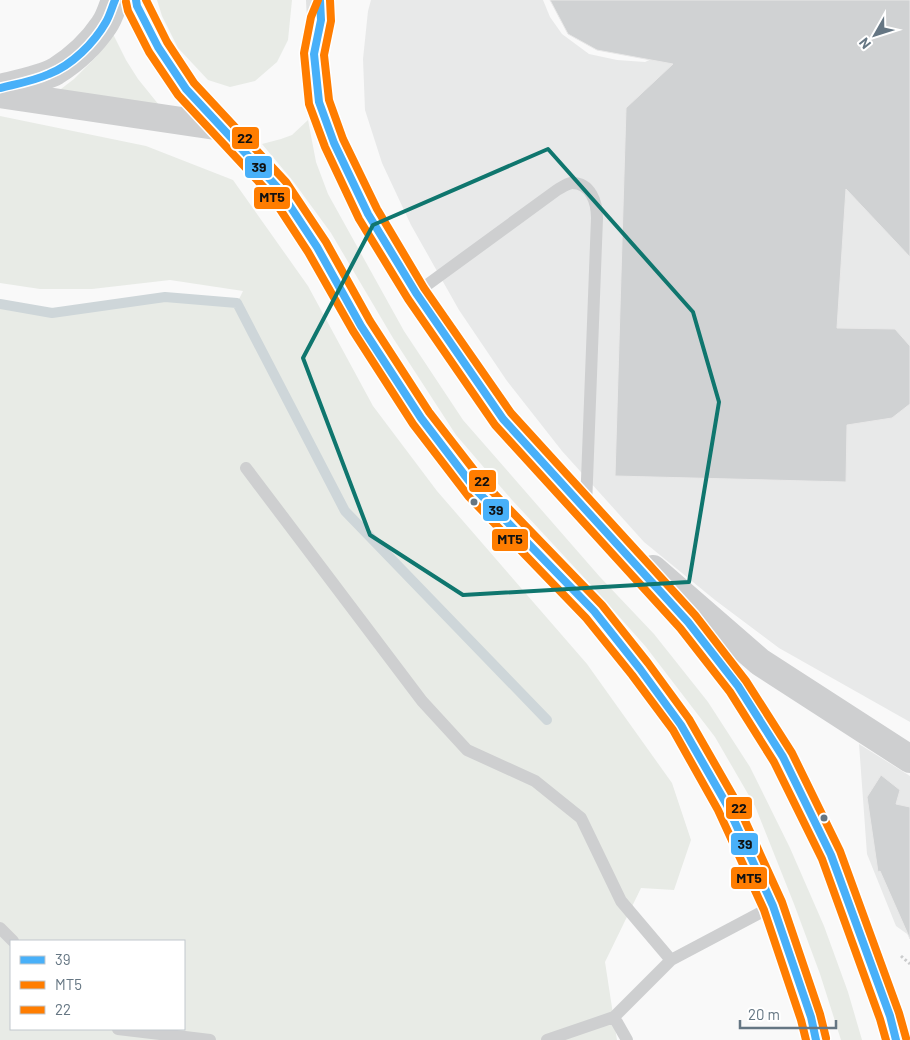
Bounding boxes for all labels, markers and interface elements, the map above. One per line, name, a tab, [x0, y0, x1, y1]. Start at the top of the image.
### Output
north arrow	[850, 10, 900, 60]
text: N	[855, 35, 874, 52]
line badge: 22	[231, 126, 260, 150]
text: 22	[237, 129, 253, 146]
line badge: 39	[244, 155, 273, 179]
text: 39	[252, 158, 267, 175]
line badge: MT5	[253, 186, 291, 210]
text: MT5	[259, 188, 285, 205]
line badge: 22	[468, 469, 497, 493]
text: 22	[474, 472, 490, 489]
unlabelled marker	[469, 497, 479, 507]
line badge: 39	[482, 498, 510, 522]
text: 39	[489, 501, 504, 518]
line badge: MT5	[491, 528, 529, 552]
text: MT5	[497, 530, 523, 547]
line badge: 22	[725, 796, 753, 820]
text: 22	[731, 799, 747, 816]
unlabelled marker	[819, 813, 829, 823]
line badge: 39	[730, 832, 759, 856]
text: 39	[738, 835, 753, 852]
line badge: MT5	[730, 866, 768, 890]
text: MT5	[736, 869, 762, 886]
legend	[10, 940, 185, 1030]
text: 39	[55, 950, 71, 968]
text: MT5	[55, 975, 82, 993]
scale bar	[740, 998, 836, 1030]
text: 22	[55, 1000, 71, 1018]
text: 20 m	[748, 1005, 780, 1023]

